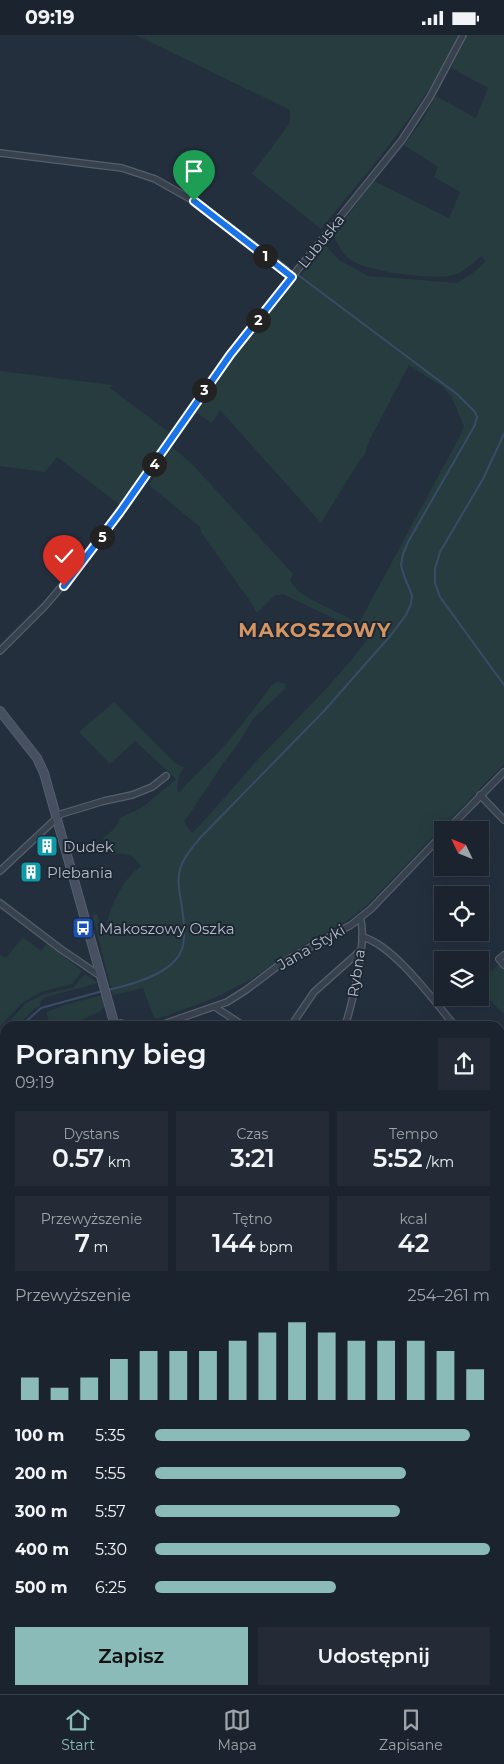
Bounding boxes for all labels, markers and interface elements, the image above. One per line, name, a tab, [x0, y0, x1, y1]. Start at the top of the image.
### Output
text: 09:19	[25, 6, 75, 29]
pin	[173, 150, 215, 201]
icon: arrive	[180, 157, 208, 185]
street label: Lubuska	[293, 210, 349, 272]
pin: 1	[252, 243, 278, 269]
text: 1	[263, 247, 268, 265]
pin: 2	[246, 307, 270, 333]
text: 2	[254, 311, 263, 329]
pin: 3	[192, 377, 216, 403]
text: 3	[200, 381, 209, 399]
pin: 4	[142, 451, 166, 477]
text: 4	[150, 455, 159, 473]
pin: 5	[90, 525, 114, 549]
text: 5	[98, 528, 107, 546]
pin	[43, 535, 85, 586]
icon: check	[50, 542, 78, 570]
district label: MAKOSZOWY	[238, 618, 392, 642]
north arrow	[434, 821, 489, 876]
map controls	[434, 821, 489, 1006]
building icon: Dudek	[35, 834, 59, 858]
place label: Dudek	[63, 837, 114, 856]
building icon: Plebania	[19, 860, 43, 884]
place label: Plebania	[47, 863, 113, 882]
button: locate	[434, 886, 489, 941]
bus stop icon: Makoszowy Oszka	[71, 916, 95, 940]
place label: Makoszowy Oszka	[99, 919, 235, 938]
street label: Jana Styki	[273, 920, 348, 975]
street label: Rybna	[343, 948, 369, 998]
button: layers	[434, 951, 489, 1006]
text: Poranny bieg	[15, 1037, 207, 1071]
button: share	[438, 1038, 490, 1090]
text: 09:19	[15, 1073, 54, 1092]
text: Dystans	[64, 1125, 119, 1143]
text: Czas	[237, 1125, 268, 1143]
text: Tempo	[389, 1125, 438, 1143]
text: 0.57	[52, 1143, 104, 1173]
text: 3:21	[230, 1143, 275, 1173]
text: 5:52	[373, 1143, 423, 1173]
text: km	[104, 1153, 131, 1171]
text: /km	[423, 1153, 454, 1171]
text: Przewyższenie	[41, 1210, 142, 1228]
text: Tętno	[233, 1210, 272, 1228]
text: kcal	[400, 1210, 427, 1228]
text: 7	[75, 1228, 90, 1258]
text: 144	[212, 1228, 255, 1258]
text: 42	[398, 1228, 429, 1258]
text: m	[90, 1238, 108, 1256]
text: bpm	[255, 1238, 293, 1256]
text: Przewyższenie	[15, 1286, 131, 1305]
text: 254–261 m	[408, 1286, 490, 1305]
text: 100 m	[15, 1426, 64, 1445]
text: 5:35	[95, 1426, 125, 1445]
text: 200 m	[15, 1464, 67, 1483]
text: 5:55	[95, 1464, 125, 1483]
text: 300 m	[15, 1502, 68, 1521]
text: 5:57	[95, 1502, 126, 1521]
text: 400 m	[15, 1540, 69, 1559]
text: 5:30	[95, 1540, 127, 1559]
text: 500 m	[15, 1578, 68, 1597]
text: 6:25	[95, 1578, 126, 1597]
button: Zapisz	[15, 1627, 248, 1685]
button: Udostępnij	[258, 1627, 490, 1685]
tab: Start	[61, 1706, 95, 1754]
tab: Mapa	[217, 1706, 257, 1754]
tab: Zapisane	[379, 1706, 443, 1754]

